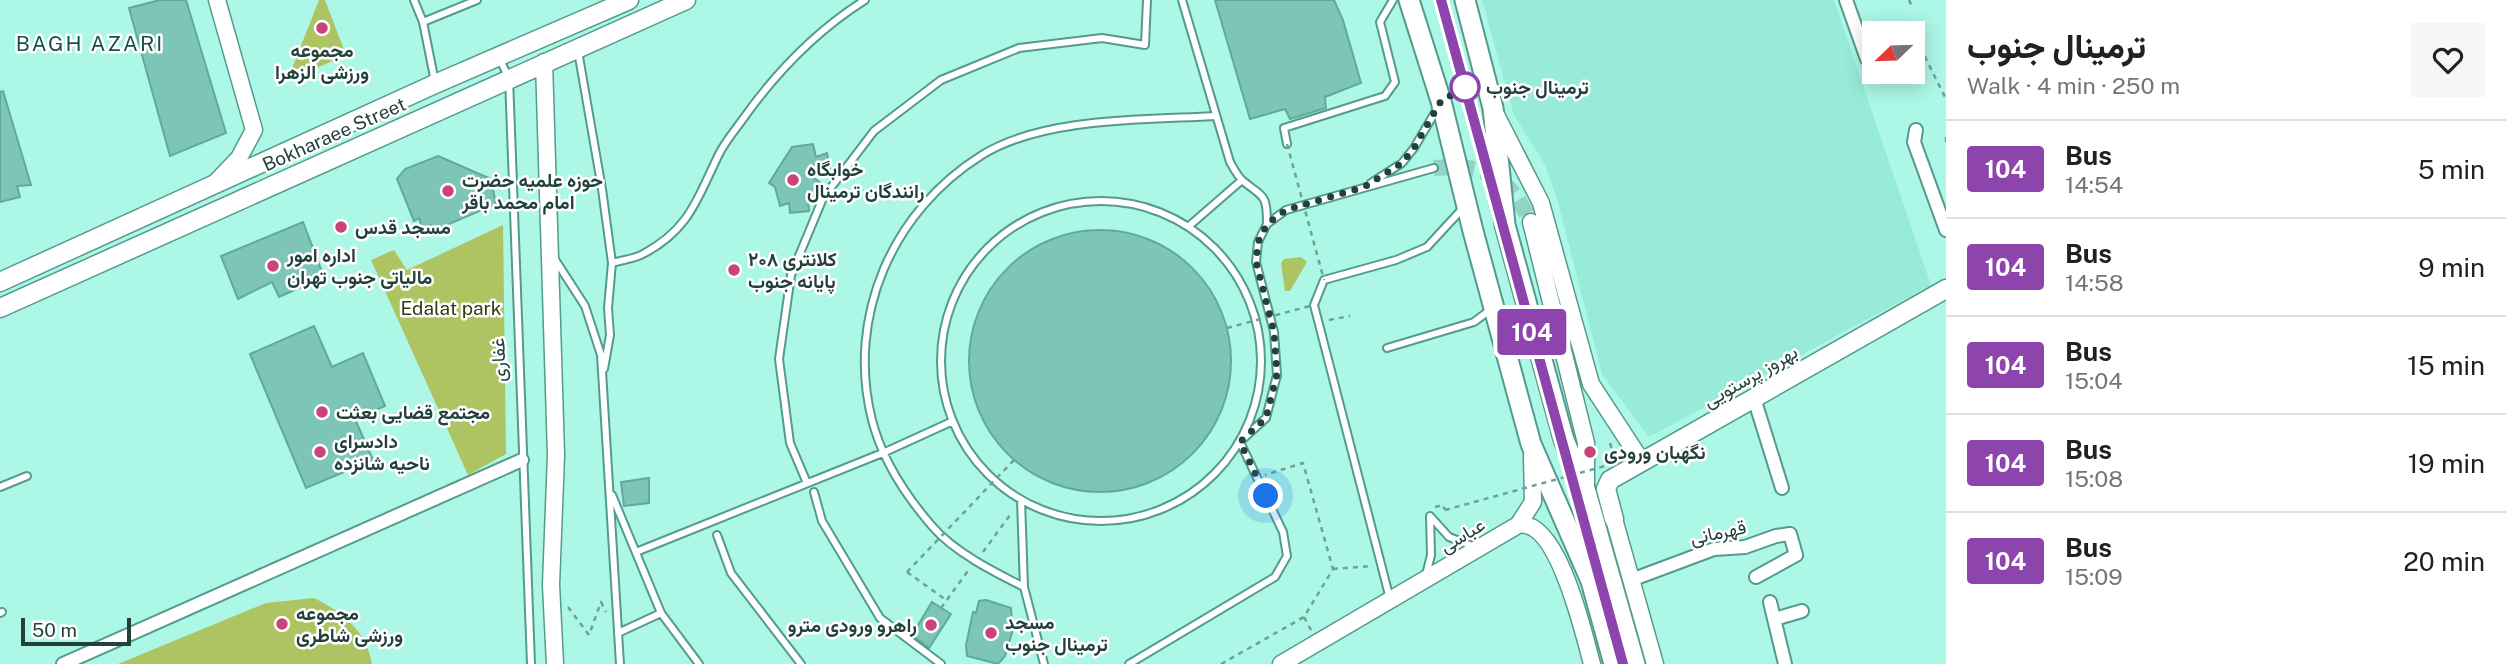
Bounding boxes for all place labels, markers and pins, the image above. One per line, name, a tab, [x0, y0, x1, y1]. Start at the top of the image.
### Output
marker: مجموعه ورزشی الزهرا	[314, 20, 330, 36]
place label: مجموعه ورزشی الزهرا	[275, 39, 369, 85]
marker: ترمینال جنوب	[1450, 72, 1480, 102]
place label: ترمینال جنوب	[1486, 76, 1589, 100]
place label: خوابگاه رانندگان ترمینال	[807, 158, 925, 204]
place label: حوزه علمیه حضرت امام محمد باقر	[461, 169, 603, 215]
marker: خوابگاه رانندگان ترمینال	[785, 172, 801, 188]
marker: حوزه علمیه حضرت امام محمد باقر	[440, 183, 456, 199]
place label: مسجد قدس	[355, 216, 451, 239]
marker: مسجد قدس	[333, 219, 349, 235]
place label: اداره امور مالیاتی جنوب تهران	[286, 244, 432, 290]
place label: کلانتری ۲۰۸ پایانه جنوب	[748, 248, 837, 295]
marker: اداره امور مالیاتی جنوب تهران	[265, 258, 281, 274]
marker: کلانتری ۲۰۸ پایانه جنوب	[726, 262, 742, 278]
place label: مجتمع قضایی بعثت	[336, 401, 490, 426]
marker: مجتمع قضایی بعثت	[314, 404, 330, 420]
place label: دادسرای ناحیه شانزده	[334, 430, 430, 476]
place label: نگهبان ورودی	[1604, 441, 1706, 465]
marker: دادسرای ناحیه شانزده	[312, 444, 328, 460]
marker: نگهبان ورودی	[1582, 444, 1598, 460]
place label: مجموعه ورزشی شاطری	[296, 602, 403, 648]
place label: مسجد ترمینال جنوب	[1005, 611, 1108, 657]
place label: راهرو ورودی مترو	[788, 614, 917, 638]
marker: مجموعه ورزشی شاطری	[274, 616, 290, 632]
marker: راهرو ورودی مترو	[923, 617, 939, 633]
marker: مسجد ترمینال جنوب	[983, 625, 999, 641]

